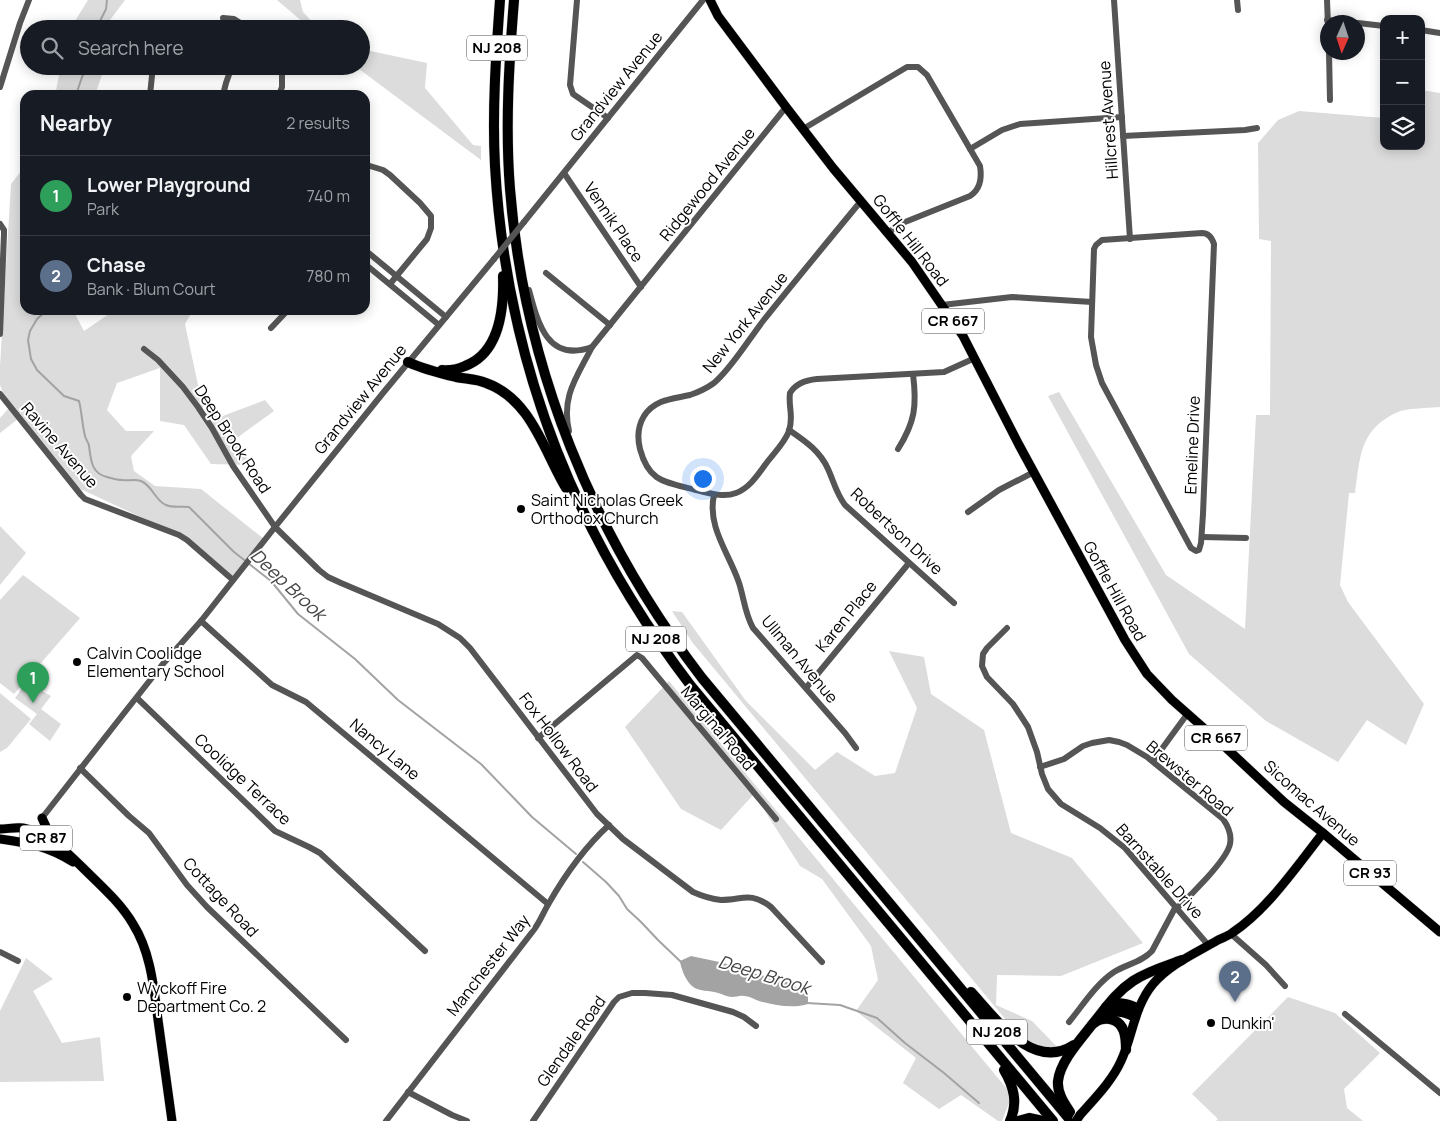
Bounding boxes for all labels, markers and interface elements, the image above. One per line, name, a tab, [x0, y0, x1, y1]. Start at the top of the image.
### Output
north arrow	[1320, 15, 1365, 60]
map controls	[1380, 15, 1425, 150]
button: +	[1380, 15, 1425, 60]
search box	[20, 20, 370, 75]
street label: Grandview Avenue	[565, 26, 667, 146]
icon: search	[38, 34, 66, 62]
text: Search here	[78, 35, 184, 61]
road number: NJ 208	[467, 36, 527, 60]
street label: Hillcrest Avenue	[1093, 60, 1123, 180]
button: −	[1380, 60, 1425, 105]
button: layers	[1380, 105, 1425, 150]
text: Nearby	[40, 109, 112, 137]
text: 2 results	[286, 112, 350, 134]
street label: Ridgewood Avenue	[654, 123, 760, 245]
text: Lower Playground	[87, 172, 250, 198]
street label: Vennik Place	[579, 178, 649, 266]
text: 1	[52, 185, 60, 207]
text: 740 m	[307, 185, 350, 207]
street label: Goffle Hill Road	[868, 189, 954, 291]
text: Park	[87, 198, 119, 220]
text: Chase	[87, 252, 146, 278]
text: 2	[51, 265, 61, 287]
text: 780 m	[306, 265, 350, 287]
street label: New York Avenue	[697, 267, 793, 377]
text: Bank · Blum Court	[87, 278, 216, 300]
road number: CR 667	[922, 308, 984, 334]
street label: Grandview Avenue	[309, 339, 411, 459]
street label: Deep Brook Road	[190, 380, 276, 498]
street label: Emeline Drive	[1179, 395, 1205, 495]
street label: Ravine Avenue	[16, 397, 104, 493]
your location	[690, 466, 716, 492]
street label: Robertson Drive	[846, 483, 948, 579]
place label: Saint Nicholas Greek Orthodox Church	[531, 489, 684, 529]
marker: Saint Nicholas Greek Orthodox Church	[515, 503, 527, 515]
street label: Goffle Hill Road	[1078, 537, 1152, 645]
water label: Deep Brook	[246, 543, 334, 627]
street label: Karen Place	[810, 576, 882, 656]
street label: Ullman Avenue	[757, 610, 843, 708]
road number: NJ 208	[626, 626, 686, 652]
place label: Calvin Coolidge Elementary School	[87, 642, 225, 682]
marker: Calvin Coolidge Elementary School	[71, 656, 83, 668]
pin: 1	[17, 662, 49, 703]
street label: Marginal Road	[676, 681, 760, 775]
street label: Fox Hollow Road	[514, 688, 604, 796]
street label: Nancy Lane	[345, 713, 425, 785]
road number: CR 667	[1185, 726, 1247, 750]
street label: Coolidge Terrace	[190, 728, 296, 830]
street label: Brewster Road	[1142, 735, 1238, 821]
street label: Sicomac Avenue	[1259, 755, 1365, 851]
street label: Barnstable Drive	[1111, 819, 1209, 923]
road number: CR 87	[20, 826, 72, 850]
street label: Cottage Road	[178, 852, 264, 942]
road number: CR 93	[1344, 860, 1396, 886]
street label: Manchester Way	[441, 909, 535, 1020]
water label: Deep Brook	[716, 949, 816, 1000]
pin: 2	[1219, 961, 1251, 1002]
place label: Wyckoff Fire Department Co. 2	[137, 977, 266, 1017]
marker: Wyckoff Fire Department Co. 2	[121, 991, 133, 1003]
street label: Glendale Road	[532, 991, 610, 1091]
place label: Dunkin'	[1221, 1012, 1275, 1034]
marker: Dunkin'	[1205, 1017, 1217, 1029]
road number: NJ 208	[967, 1020, 1027, 1044]

